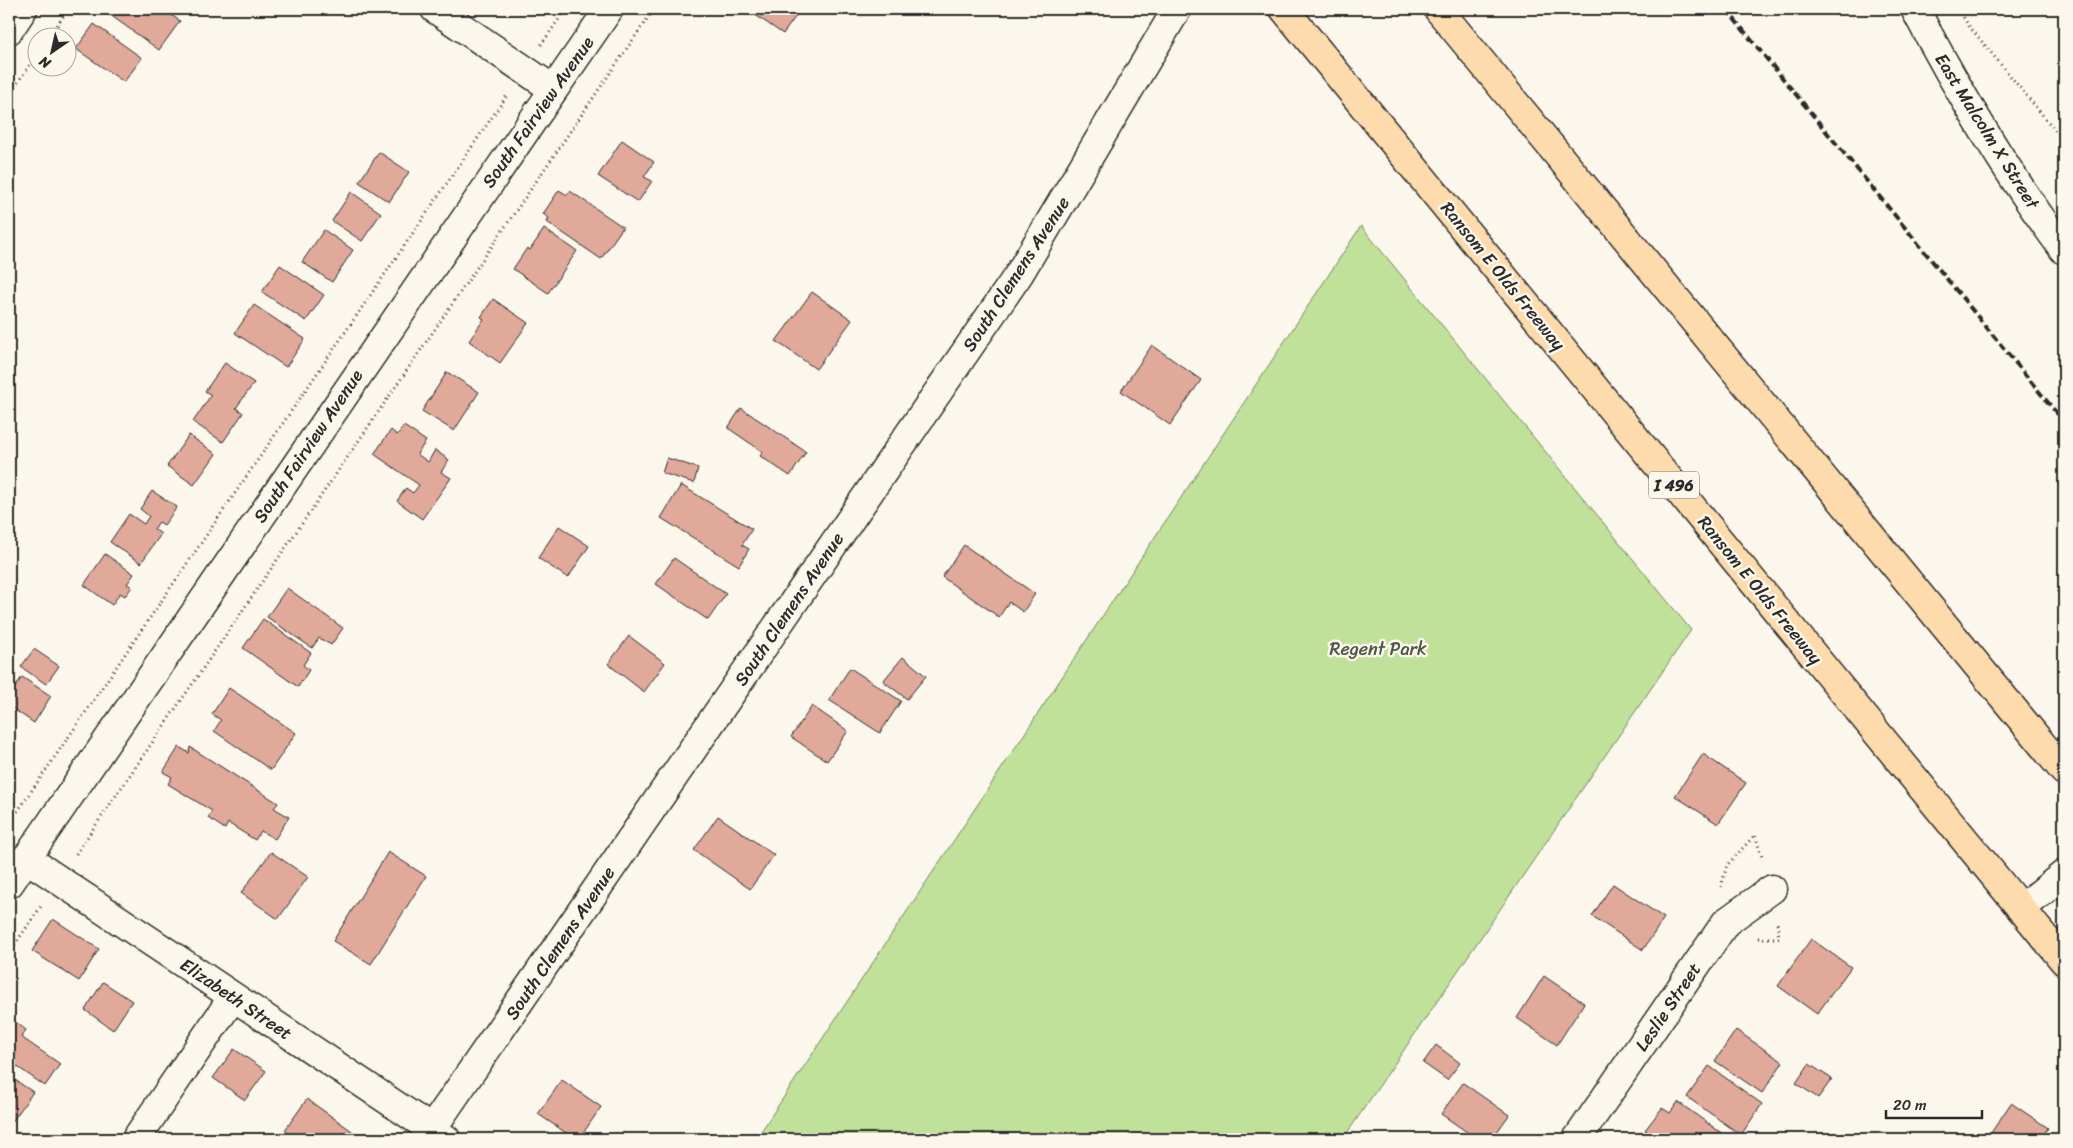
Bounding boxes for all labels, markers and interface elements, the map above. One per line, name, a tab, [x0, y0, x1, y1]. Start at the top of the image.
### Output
north arrow	[28, 28, 78, 78]
street label: South Fairview Avenue	[473, 29, 603, 195]
street label: East Malcolm X Street	[1926, 47, 2048, 216]
text: N	[34, 49, 57, 76]
street label: South Clemens Avenue	[954, 190, 1078, 358]
street label: Ransom E Olds Freeway	[1432, 194, 1574, 359]
street label: South Fairview Avenue	[244, 362, 372, 530]
road number: I 496	[1649, 472, 1699, 498]
street label: Ransom E Olds Freeway	[1689, 508, 1831, 673]
street label: South Clemens Avenue	[725, 525, 853, 693]
park label: Regent Park	[1329, 633, 1427, 665]
street label: South Clemens Avenue	[496, 859, 624, 1027]
street label: Elizabeth Street	[173, 949, 299, 1049]
street label: Leslie Street	[1626, 956, 1710, 1058]
scale bar	[1886, 1088, 1982, 1120]
text: 20 m	[1893, 1092, 1927, 1118]

